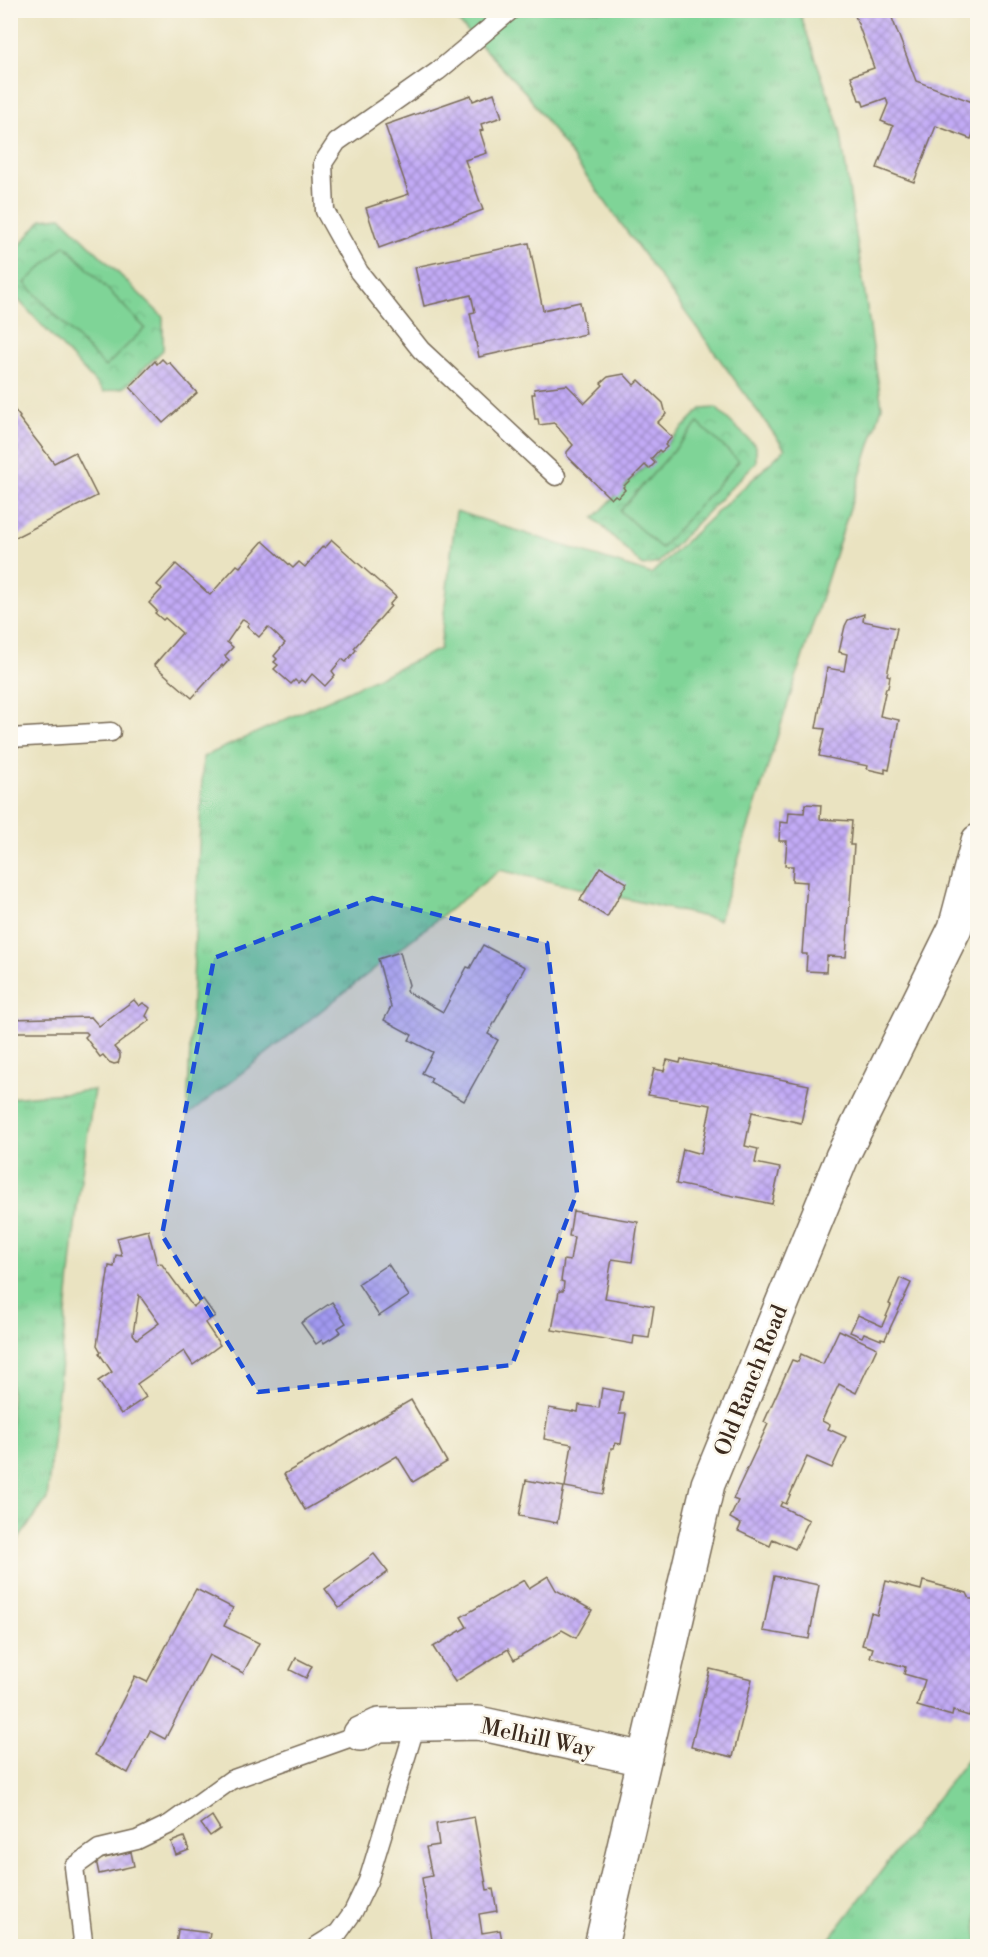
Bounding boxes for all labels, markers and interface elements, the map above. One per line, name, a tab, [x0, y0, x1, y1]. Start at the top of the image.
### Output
street label: Old Ranch Road	[709, 1301, 794, 1460]
street label: Melhill Way	[479, 1713, 597, 1764]

